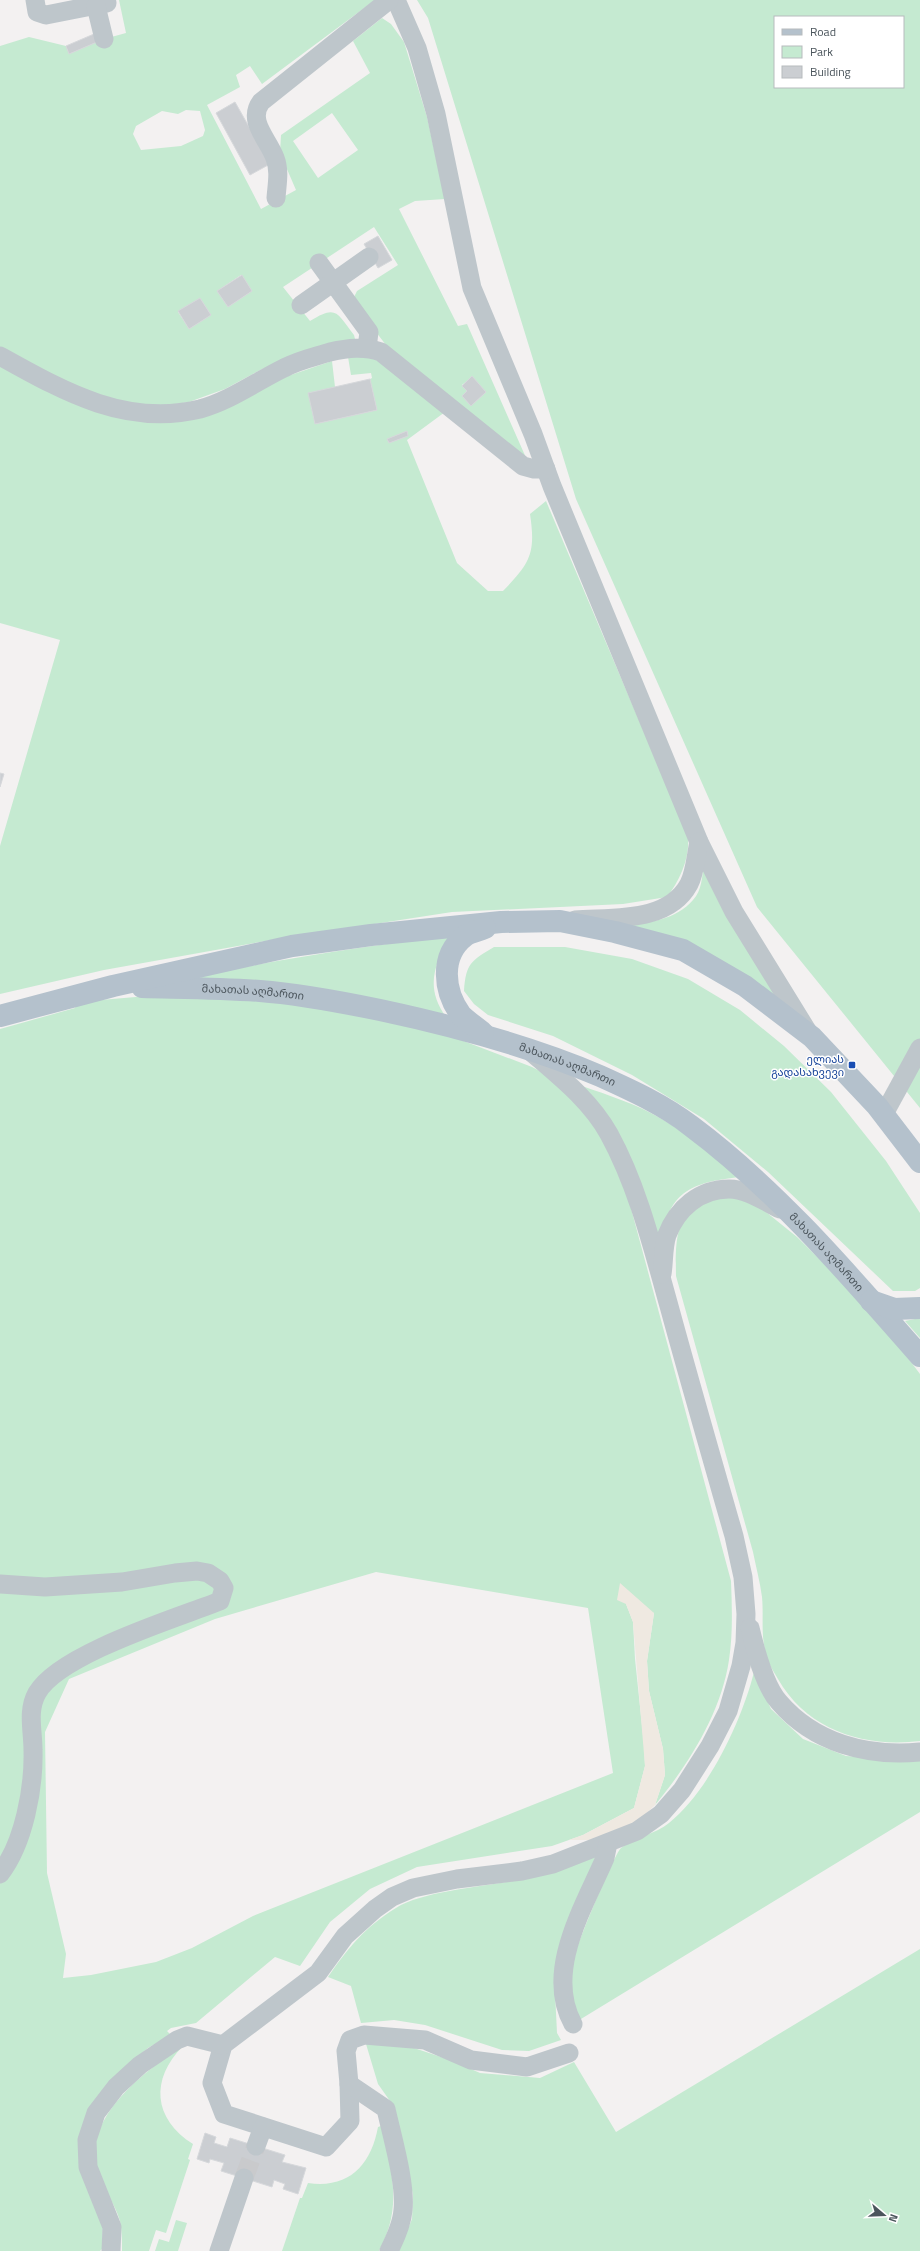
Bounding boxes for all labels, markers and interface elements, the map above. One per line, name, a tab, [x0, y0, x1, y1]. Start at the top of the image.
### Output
legend	[774, 16, 904, 88]
text: Road	[810, 22, 836, 41]
text: Park	[810, 42, 833, 61]
text: Building	[810, 62, 851, 81]
street label: მახათას აღმართი	[201, 980, 305, 1004]
street label: მახათას აღმართი	[517, 1039, 618, 1090]
place label: ელიას გადასახვევი	[771, 1051, 844, 1080]
marker: ელიას გადასახვევი	[847, 1060, 857, 1070]
street label: მახათას აღმართი	[786, 1209, 868, 1295]
north arrow	[864, 2195, 904, 2235]
text: N	[885, 2212, 902, 2224]

